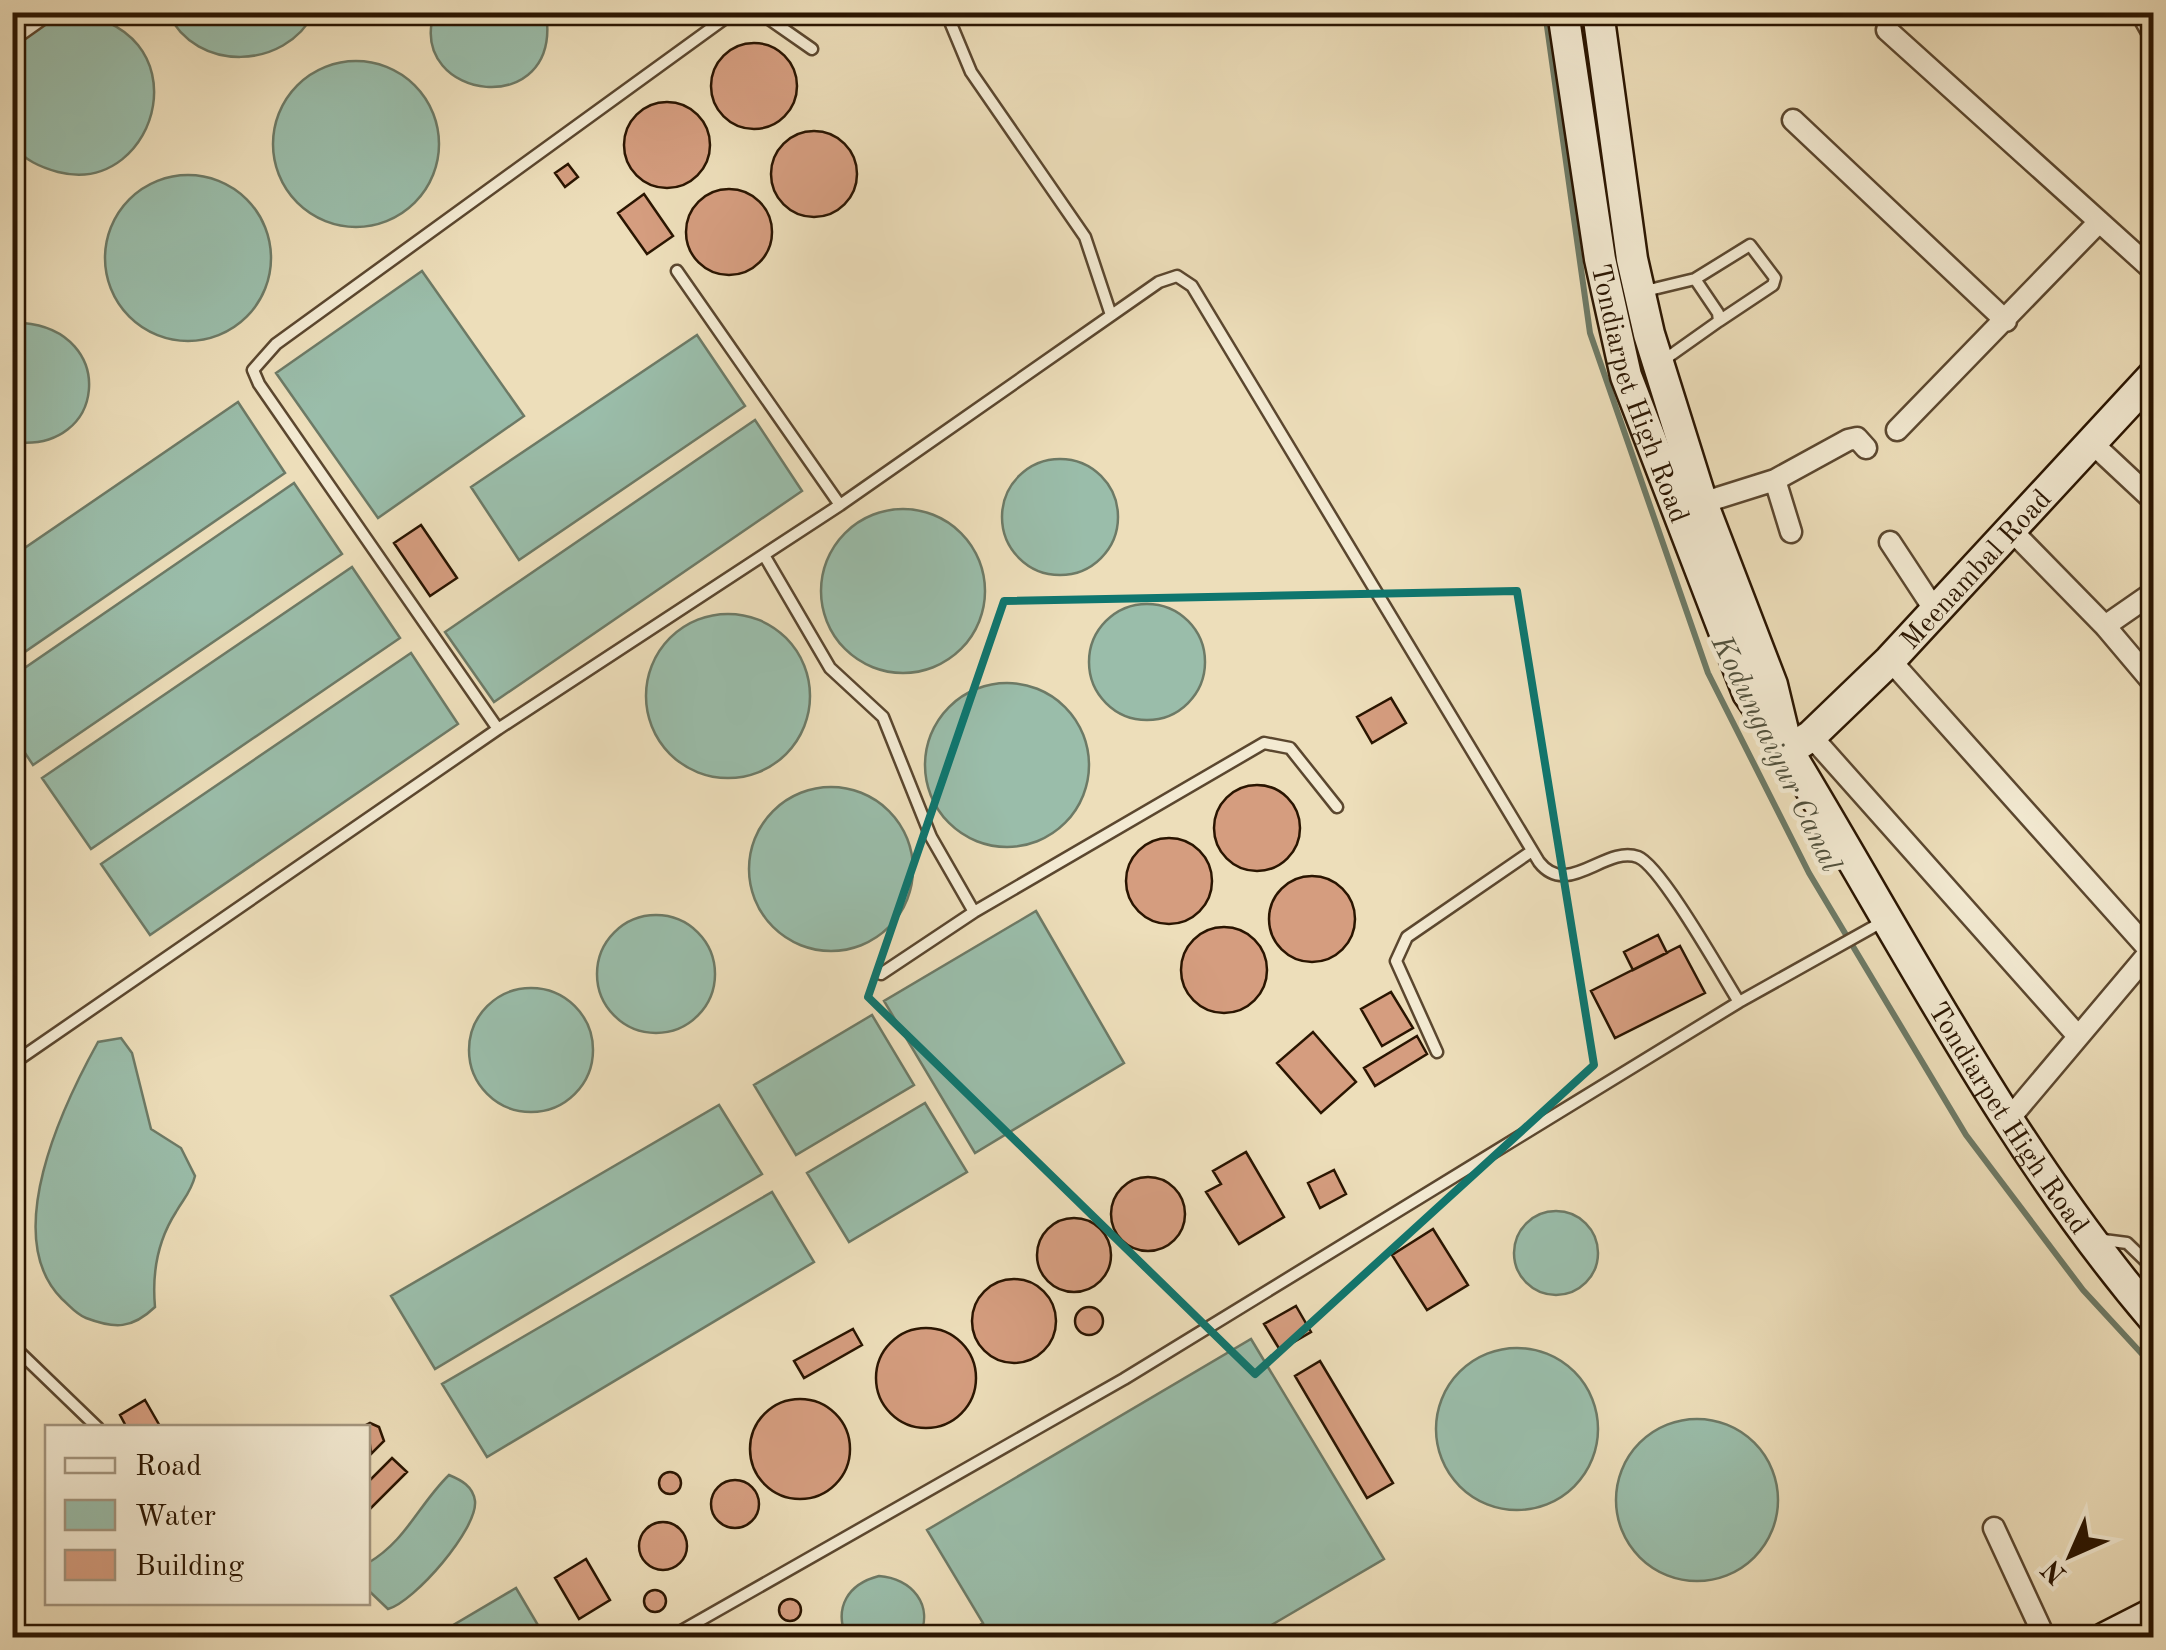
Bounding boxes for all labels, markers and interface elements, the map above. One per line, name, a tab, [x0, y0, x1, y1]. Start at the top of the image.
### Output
street label: Tondiarpet High Road	[1585, 262, 1692, 527]
street label: Meenambal Road	[1897, 485, 2058, 656]
water label: Kodungaiyur Canal	[1704, 630, 1846, 877]
street label: Tondiarpet High Road	[1922, 998, 2093, 1240]
legend	[45, 1425, 370, 1605]
text: Road	[135, 1452, 202, 1482]
text: Water	[135, 1502, 216, 1532]
north arrow	[2021, 1505, 2121, 1605]
text: Building	[135, 1552, 244, 1582]
text: N	[2038, 1553, 2073, 1588]

